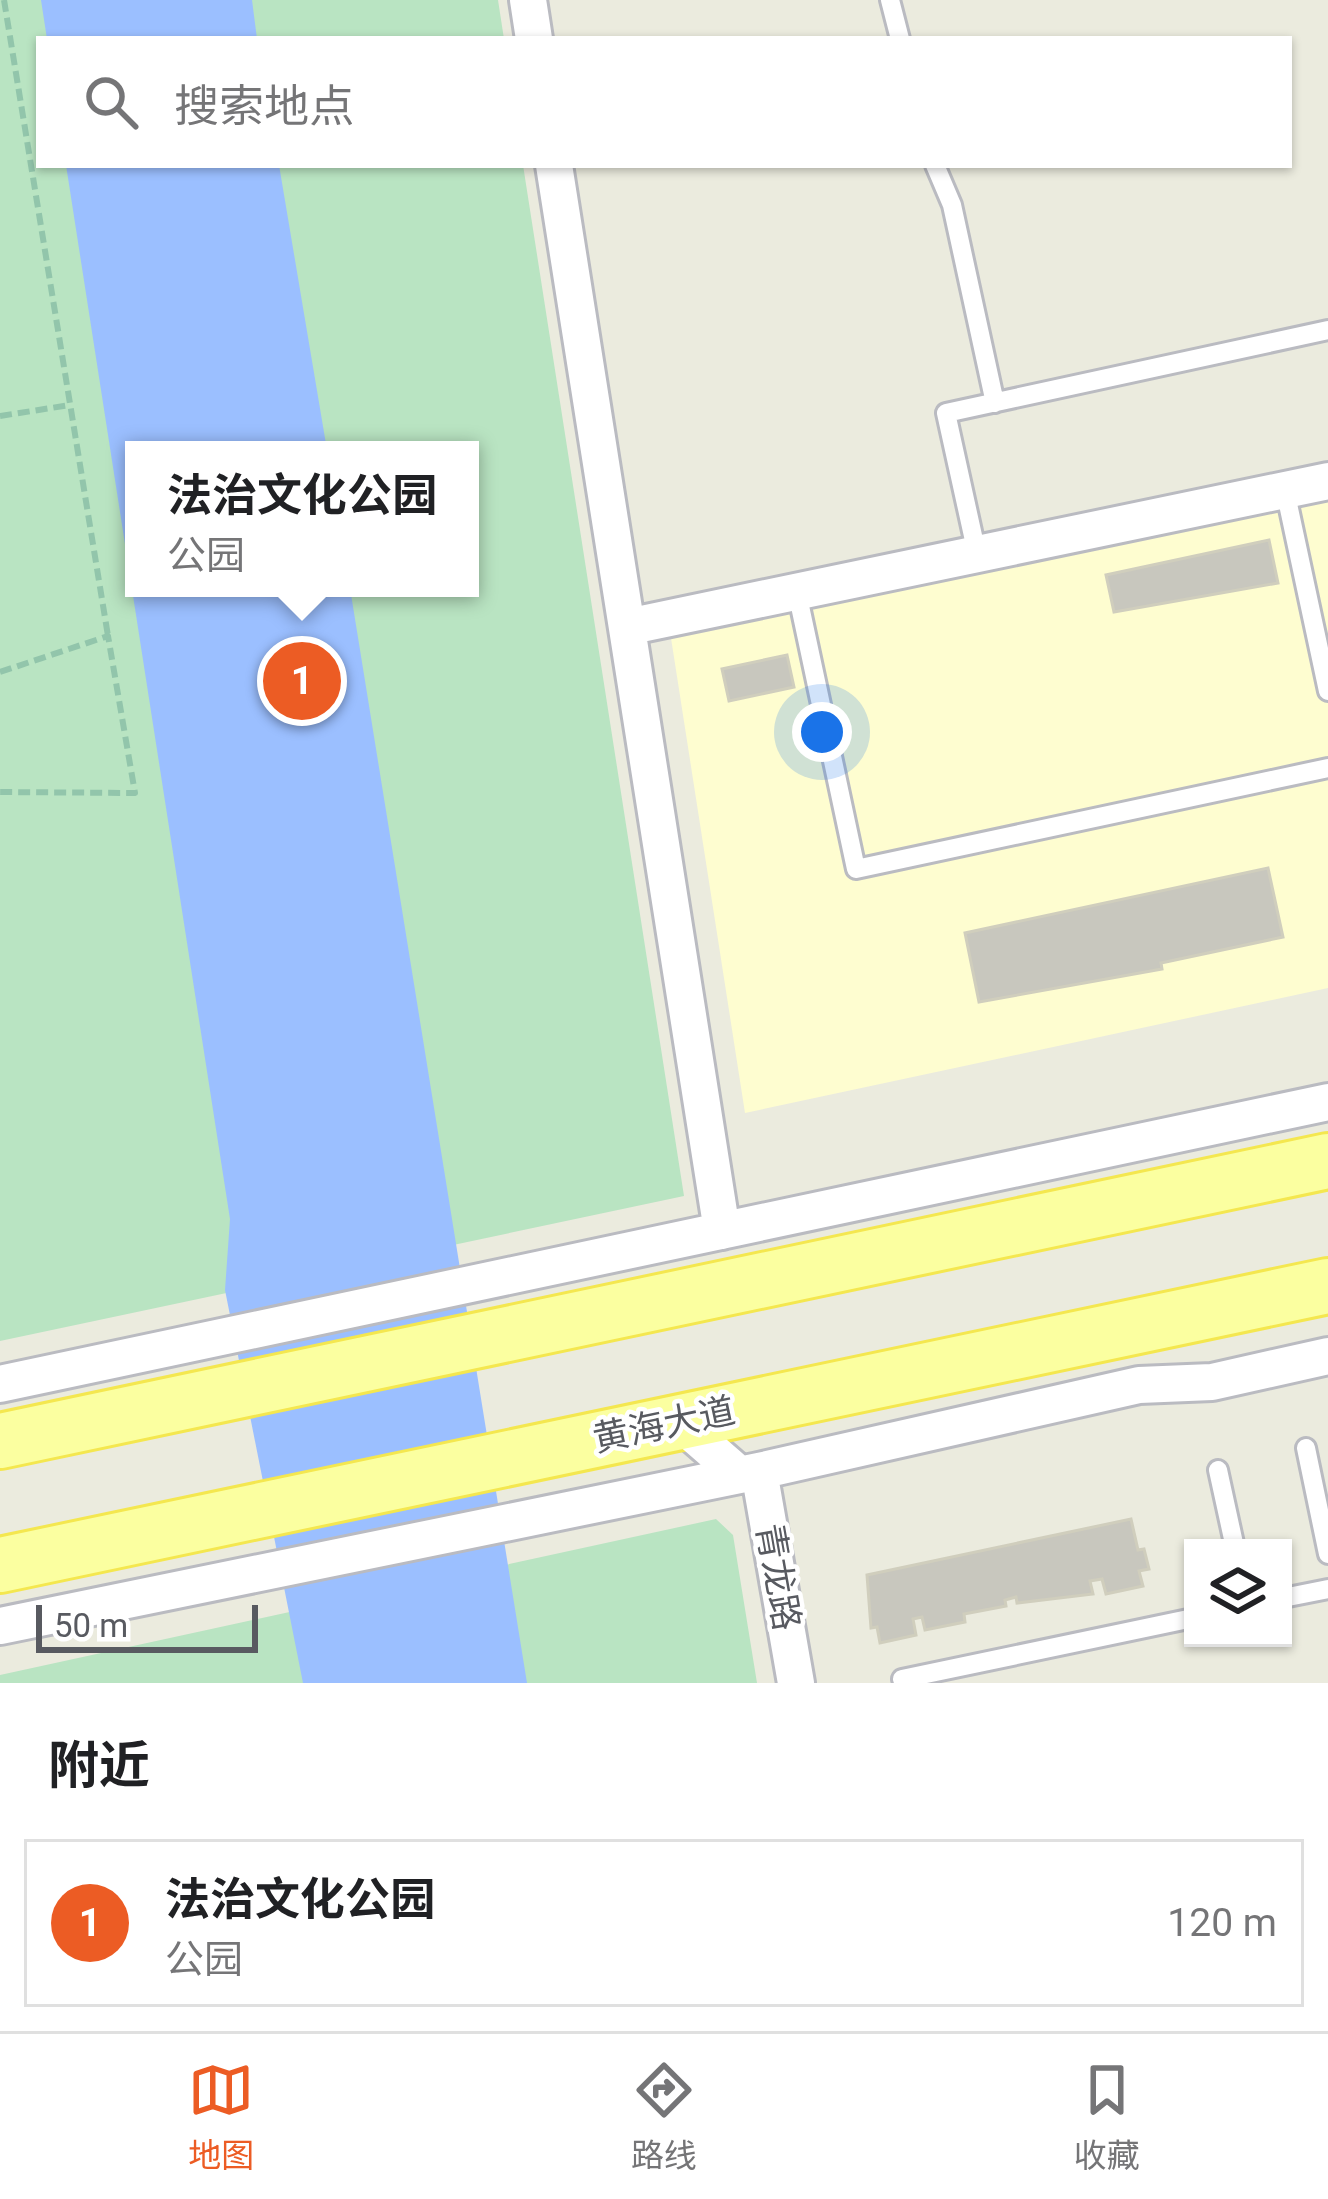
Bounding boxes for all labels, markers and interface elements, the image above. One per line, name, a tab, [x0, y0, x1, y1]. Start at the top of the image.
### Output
search box	[36, 36, 1292, 168]
icon: search	[78, 69, 144, 135]
text: 搜索地点	[174, 80, 354, 133]
popup	[125, 441, 479, 597]
text: 法治文化公园	[167, 469, 437, 522]
text: 公园	[167, 533, 245, 579]
pin: 1	[263, 636, 341, 726]
your location	[792, 702, 852, 762]
street label: 黄海大道	[589, 1389, 739, 1461]
street label: 青龙路	[748, 1520, 808, 1634]
map controls	[1184, 1539, 1292, 1647]
button: layers	[1184, 1539, 1292, 1647]
scale bar	[36, 1599, 258, 1652]
text: 50 m	[54, 1606, 128, 1645]
text: 附近	[48, 1736, 150, 1795]
text: 法治文化公园	[165, 1873, 435, 1926]
text: 1	[79, 1900, 101, 1946]
text: 120 m	[1167, 1900, 1277, 1946]
text: 公园	[165, 1937, 243, 1983]
tab: 地图	[188, 2057, 254, 2177]
tab: 路线	[631, 2057, 697, 2177]
tab: 收藏	[1074, 2057, 1140, 2177]

